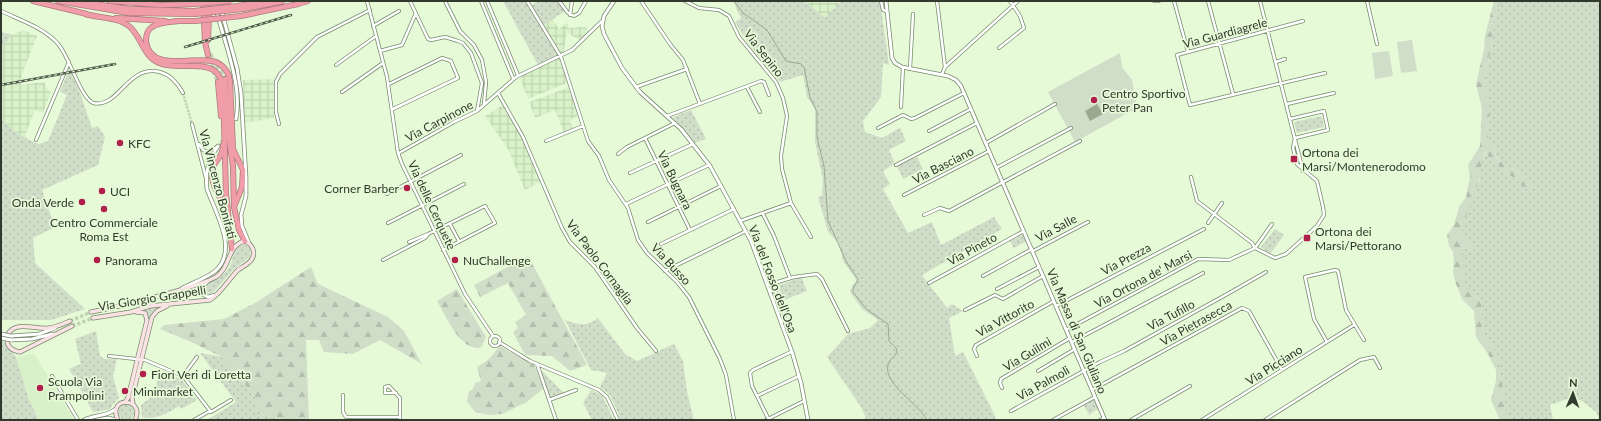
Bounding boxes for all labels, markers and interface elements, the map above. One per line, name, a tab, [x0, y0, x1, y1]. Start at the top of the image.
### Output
street label: Via Guardiagrele	[1181, 15, 1269, 51]
street label: Via Sepino	[741, 26, 787, 80]
place label: Centro Sportivo Peter Pan	[1102, 86, 1186, 115]
marker: Centro Sportivo Peter Pan	[1089, 95, 1099, 105]
street label: Via Carpinone	[403, 97, 475, 145]
street label: Via Vincenzo Bonifati	[196, 128, 240, 240]
place label: KFC	[128, 136, 151, 151]
marker: KFC	[115, 138, 125, 148]
street label: Via Basciano	[910, 143, 976, 187]
place label: Ortona dei Marsi/Montenerodomo	[1302, 145, 1426, 174]
street label: Via Bugnara	[654, 148, 696, 212]
marker: Ortona dei Marsi/Montenerodomo	[1289, 154, 1299, 164]
street label: Via delle Cerquete	[405, 158, 459, 252]
place label: Corner Barber	[324, 181, 400, 196]
marker: Corner Barber	[402, 183, 412, 193]
place label: UCI	[110, 184, 130, 199]
marker: UCI	[97, 186, 107, 196]
place label: Onda Verde	[12, 195, 74, 210]
marker: Onda Verde	[77, 197, 87, 207]
marker: Centro Commerciale Roma Est	[99, 204, 109, 214]
street label: Via Salle	[1033, 211, 1079, 245]
place label: Centro Commerciale Roma Est	[50, 215, 158, 244]
street label: Via Paolo Cornaglia	[563, 217, 637, 307]
street label: Via del Fosso dell'Osa	[746, 223, 800, 335]
place label: Ortona dei Marsi/Pettorano	[1315, 224, 1402, 253]
street label: Via Pineto	[945, 229, 999, 269]
marker: Ortona dei Marsi/Pettorano	[1302, 233, 1312, 243]
street label: Via Busso	[648, 240, 694, 288]
street label: Via Prezza	[1098, 240, 1154, 278]
street label: Via Ortona de' Marsi	[1092, 247, 1194, 311]
place label: Panorama	[105, 253, 158, 268]
place label: NuChallenge	[463, 253, 530, 268]
marker: Panorama	[92, 255, 102, 265]
marker: NuChallenge	[450, 255, 460, 265]
street label: Via Massa di San Giuliano	[1044, 266, 1110, 396]
street label: Via Giorgio Grappelli	[97, 282, 207, 314]
street label: Via Vittorito	[973, 296, 1037, 340]
street label: Via Tufillo	[1145, 296, 1197, 334]
street label: Via Pietrasecca	[1157, 297, 1235, 349]
street label: Via Guilmi	[1000, 334, 1054, 374]
street label: Via Picciano	[1243, 342, 1305, 388]
street label: Via Palmoli	[1014, 362, 1072, 404]
place label: Fiori Veri di Loretta	[151, 367, 251, 382]
marker: Fiori Veri di Loretta	[138, 369, 148, 379]
north arrow	[1553, 373, 1593, 413]
place label: Scuola Via Prampolini	[48, 374, 104, 403]
text: N	[1569, 376, 1578, 389]
marker: Scuola Via Prampolini	[35, 383, 45, 393]
place label: Minimarket	[133, 384, 194, 399]
marker: Minimarket	[120, 386, 130, 396]

